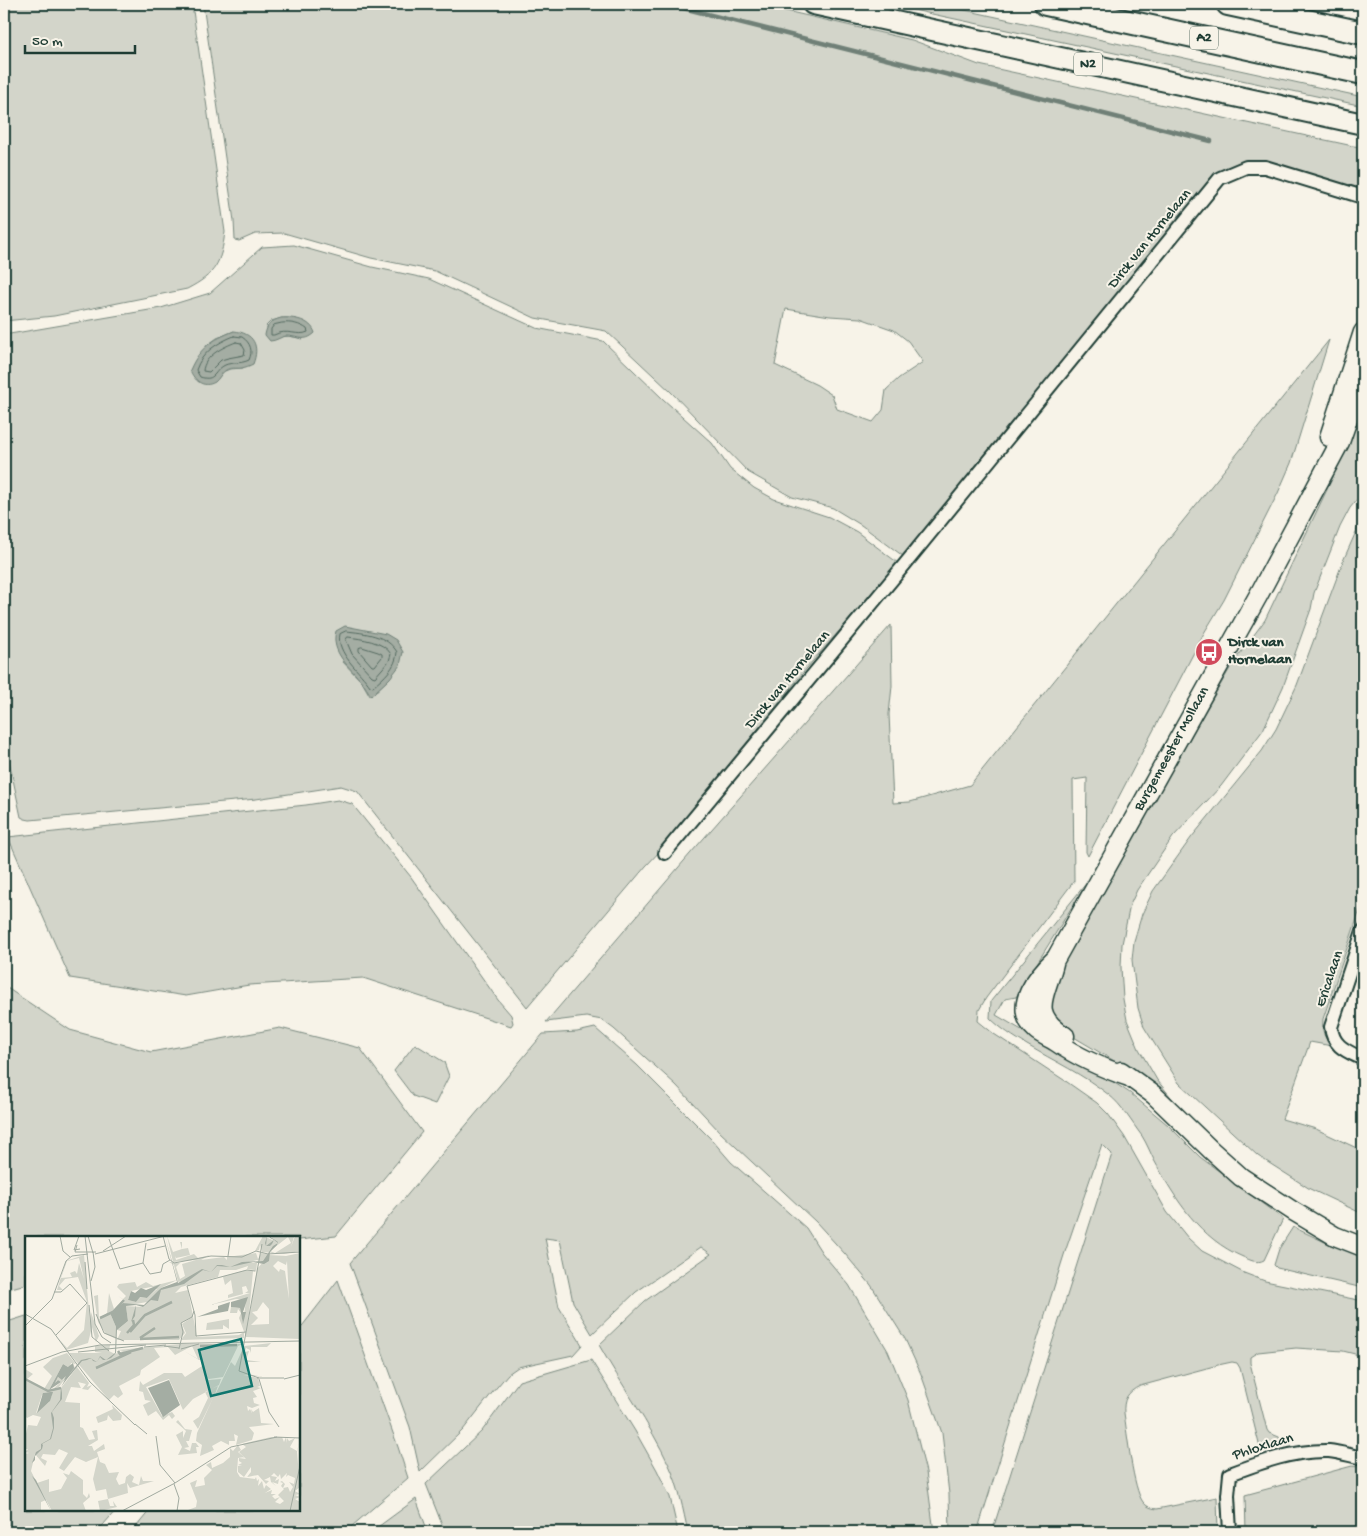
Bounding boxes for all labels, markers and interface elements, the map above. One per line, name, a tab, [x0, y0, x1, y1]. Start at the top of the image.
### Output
scale bar	[25, 22, 135, 54]
road number: A2	[1190, 26, 1218, 49]
text: 50 m	[32, 33, 63, 51]
road number: N2	[1074, 52, 1102, 76]
street label: Dirck van Hornelaan	[1104, 186, 1196, 293]
street label: Dirck van Hornelaan	[741, 627, 834, 734]
place label: Dirck van Hornelaan	[1226, 634, 1292, 669]
bus stop icon: Dirck van Hornelaan	[1194, 637, 1224, 667]
street label: Burgemeester Mollaan	[1130, 684, 1214, 815]
street label: Ericalaan	[1312, 948, 1348, 1010]
inset map	[25, 1236, 300, 1511]
street label: Phloxlaan	[1230, 1429, 1295, 1465]

